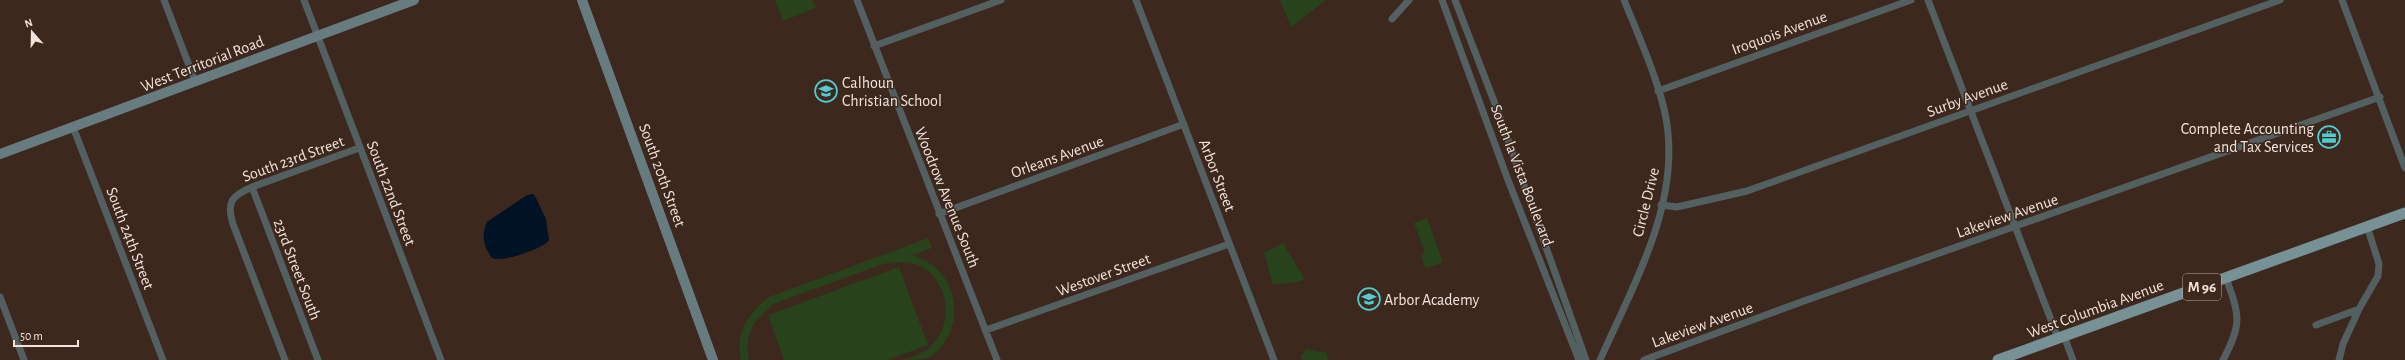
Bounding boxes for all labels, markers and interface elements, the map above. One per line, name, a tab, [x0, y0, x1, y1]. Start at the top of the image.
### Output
street label: Iroquois Avenue	[1729, 8, 1829, 58]
north arrow	[12, 12, 52, 52]
text: N	[23, 17, 34, 30]
street label: West Territorial Road	[139, 33, 266, 95]
place label: Calhoun Christian School	[842, 75, 942, 109]
street label: Surby Avenue	[1925, 76, 2010, 121]
school or university icon: Calhoun Christian School	[813, 78, 839, 104]
street label: South la Vista Boulevard	[1488, 102, 1556, 248]
street label: South 20th Street	[636, 121, 688, 229]
place label: Complete Accounting and Tax Services	[2181, 121, 2314, 155]
office icon: Complete Accounting and Tax Services	[2316, 124, 2342, 150]
street label: Woodrow Avenue South	[912, 125, 983, 270]
street label: South 23rd Street	[240, 133, 346, 185]
street label: Orleans Avenue	[1009, 133, 1106, 181]
street label: Arbor Street	[1196, 137, 1238, 214]
street label: South 22nd Street	[364, 139, 418, 248]
street label: Circle Drive	[1630, 166, 1662, 239]
street label: South 24th Street	[103, 185, 157, 292]
street label: Lakeview Avenue	[1954, 191, 2060, 241]
street label: 23rd Street South	[270, 217, 324, 322]
street label: Westover Street	[1054, 251, 1152, 299]
road number: M 96	[2183, 274, 2221, 300]
street label: West Columbia Avenue	[2025, 277, 2166, 341]
school or university icon: Arbor Academy	[1356, 286, 1382, 312]
place label: Arbor Academy	[1384, 292, 1479, 309]
street label: Lakeview Avenue	[1650, 299, 1755, 351]
scale bar	[14, 322, 78, 348]
text: 50 m	[20, 330, 43, 342]

